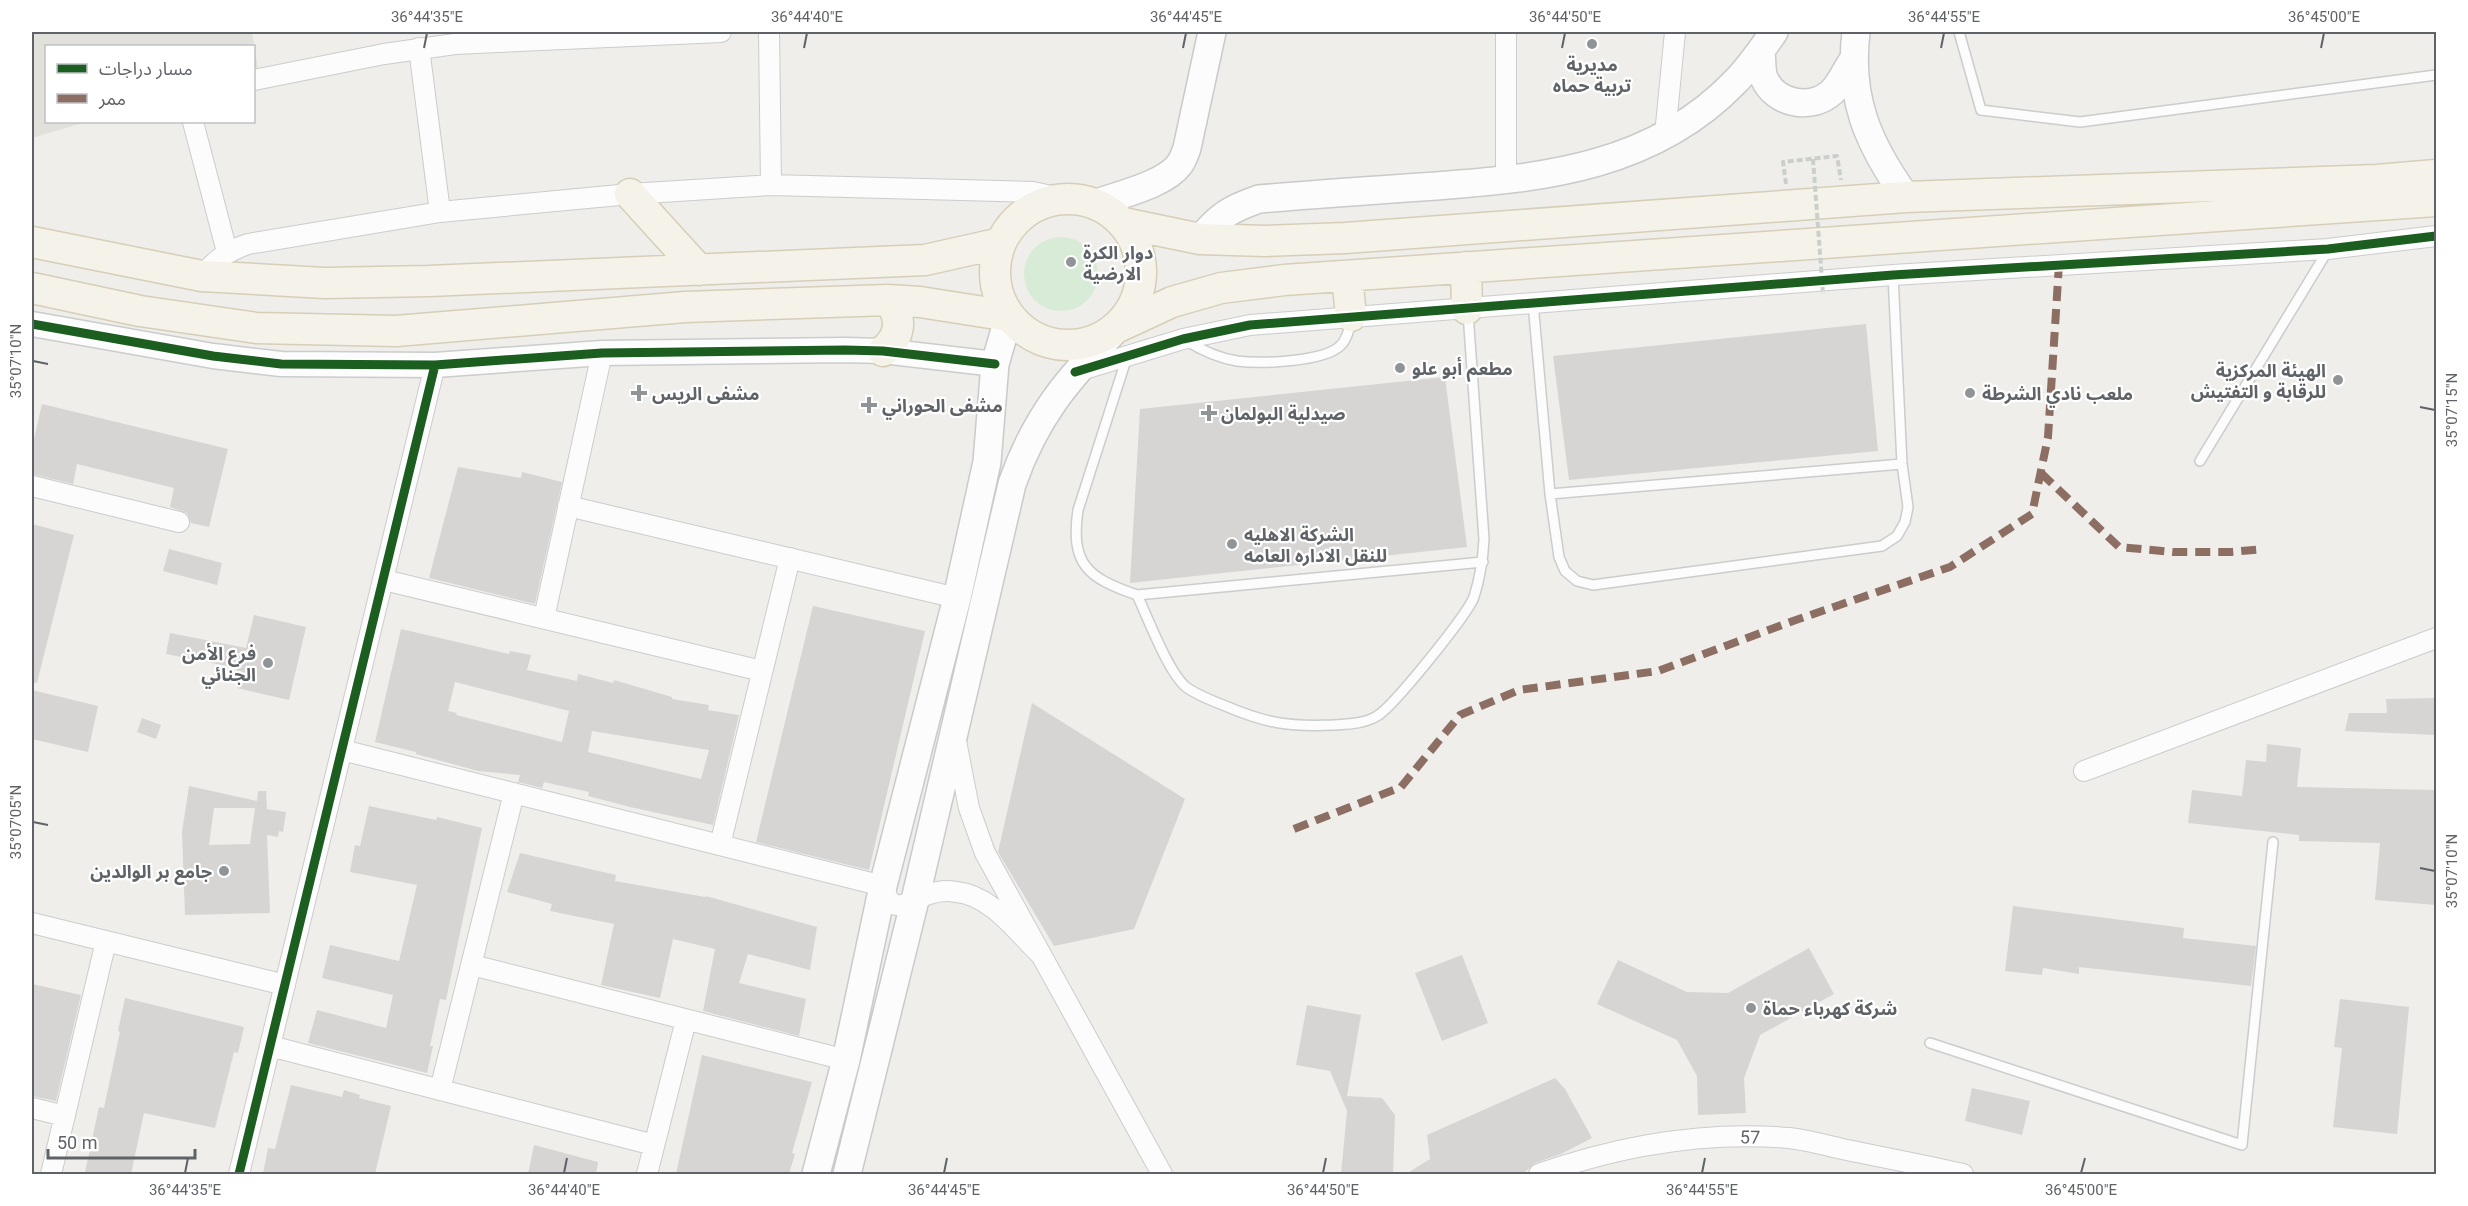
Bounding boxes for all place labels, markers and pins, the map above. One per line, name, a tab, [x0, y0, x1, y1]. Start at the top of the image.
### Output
marker: مديرية تربية حماه	[1585, 37, 1599, 51]
place label: مديرية تربية حماه	[1553, 54, 1632, 97]
place label: دوار الكرة الارضية	[1083, 242, 1153, 285]
marker: دوار الكرة الارضية	[1064, 255, 1078, 269]
place label: مطعم أبو علو	[1412, 356, 1513, 382]
place label: الهيئة المركزية للرقابة و التفتيش	[2191, 360, 2326, 403]
marker: مطعم أبو علو	[1393, 361, 1407, 375]
marker: الهيئة المركزية للرقابة و التفتيش	[2331, 373, 2345, 387]
place label: مشفى الريس	[652, 383, 759, 405]
place label: ملعب نادي الشرطة	[1982, 383, 2133, 408]
marker: مشفى الريس	[630, 384, 648, 402]
marker: ملعب نادي الشرطة	[1963, 386, 1977, 400]
place label: مشفى الحوراني	[882, 395, 1003, 420]
marker: مشفى الحوراني	[860, 396, 878, 414]
place label: صيدلية البولمان	[1221, 403, 1346, 424]
marker: صيدلية البولمان	[1202, 406, 1216, 420]
place label: الشركة الاهليه للنقل الاداره العامه	[1244, 524, 1387, 567]
marker: الشركة الاهليه للنقل الاداره العامه	[1225, 537, 1239, 551]
place label: فرع الأمن الجنائي	[182, 642, 256, 689]
marker: فرع الأمن الجنائي	[261, 656, 275, 670]
place label: جامع بر الوالدين	[90, 861, 212, 885]
marker: جامع بر الوالدين	[217, 864, 231, 878]
place label: شركة كهرباء حماة	[1763, 998, 1897, 1020]
marker: شركة كهرباء حماة	[1744, 1001, 1758, 1015]

